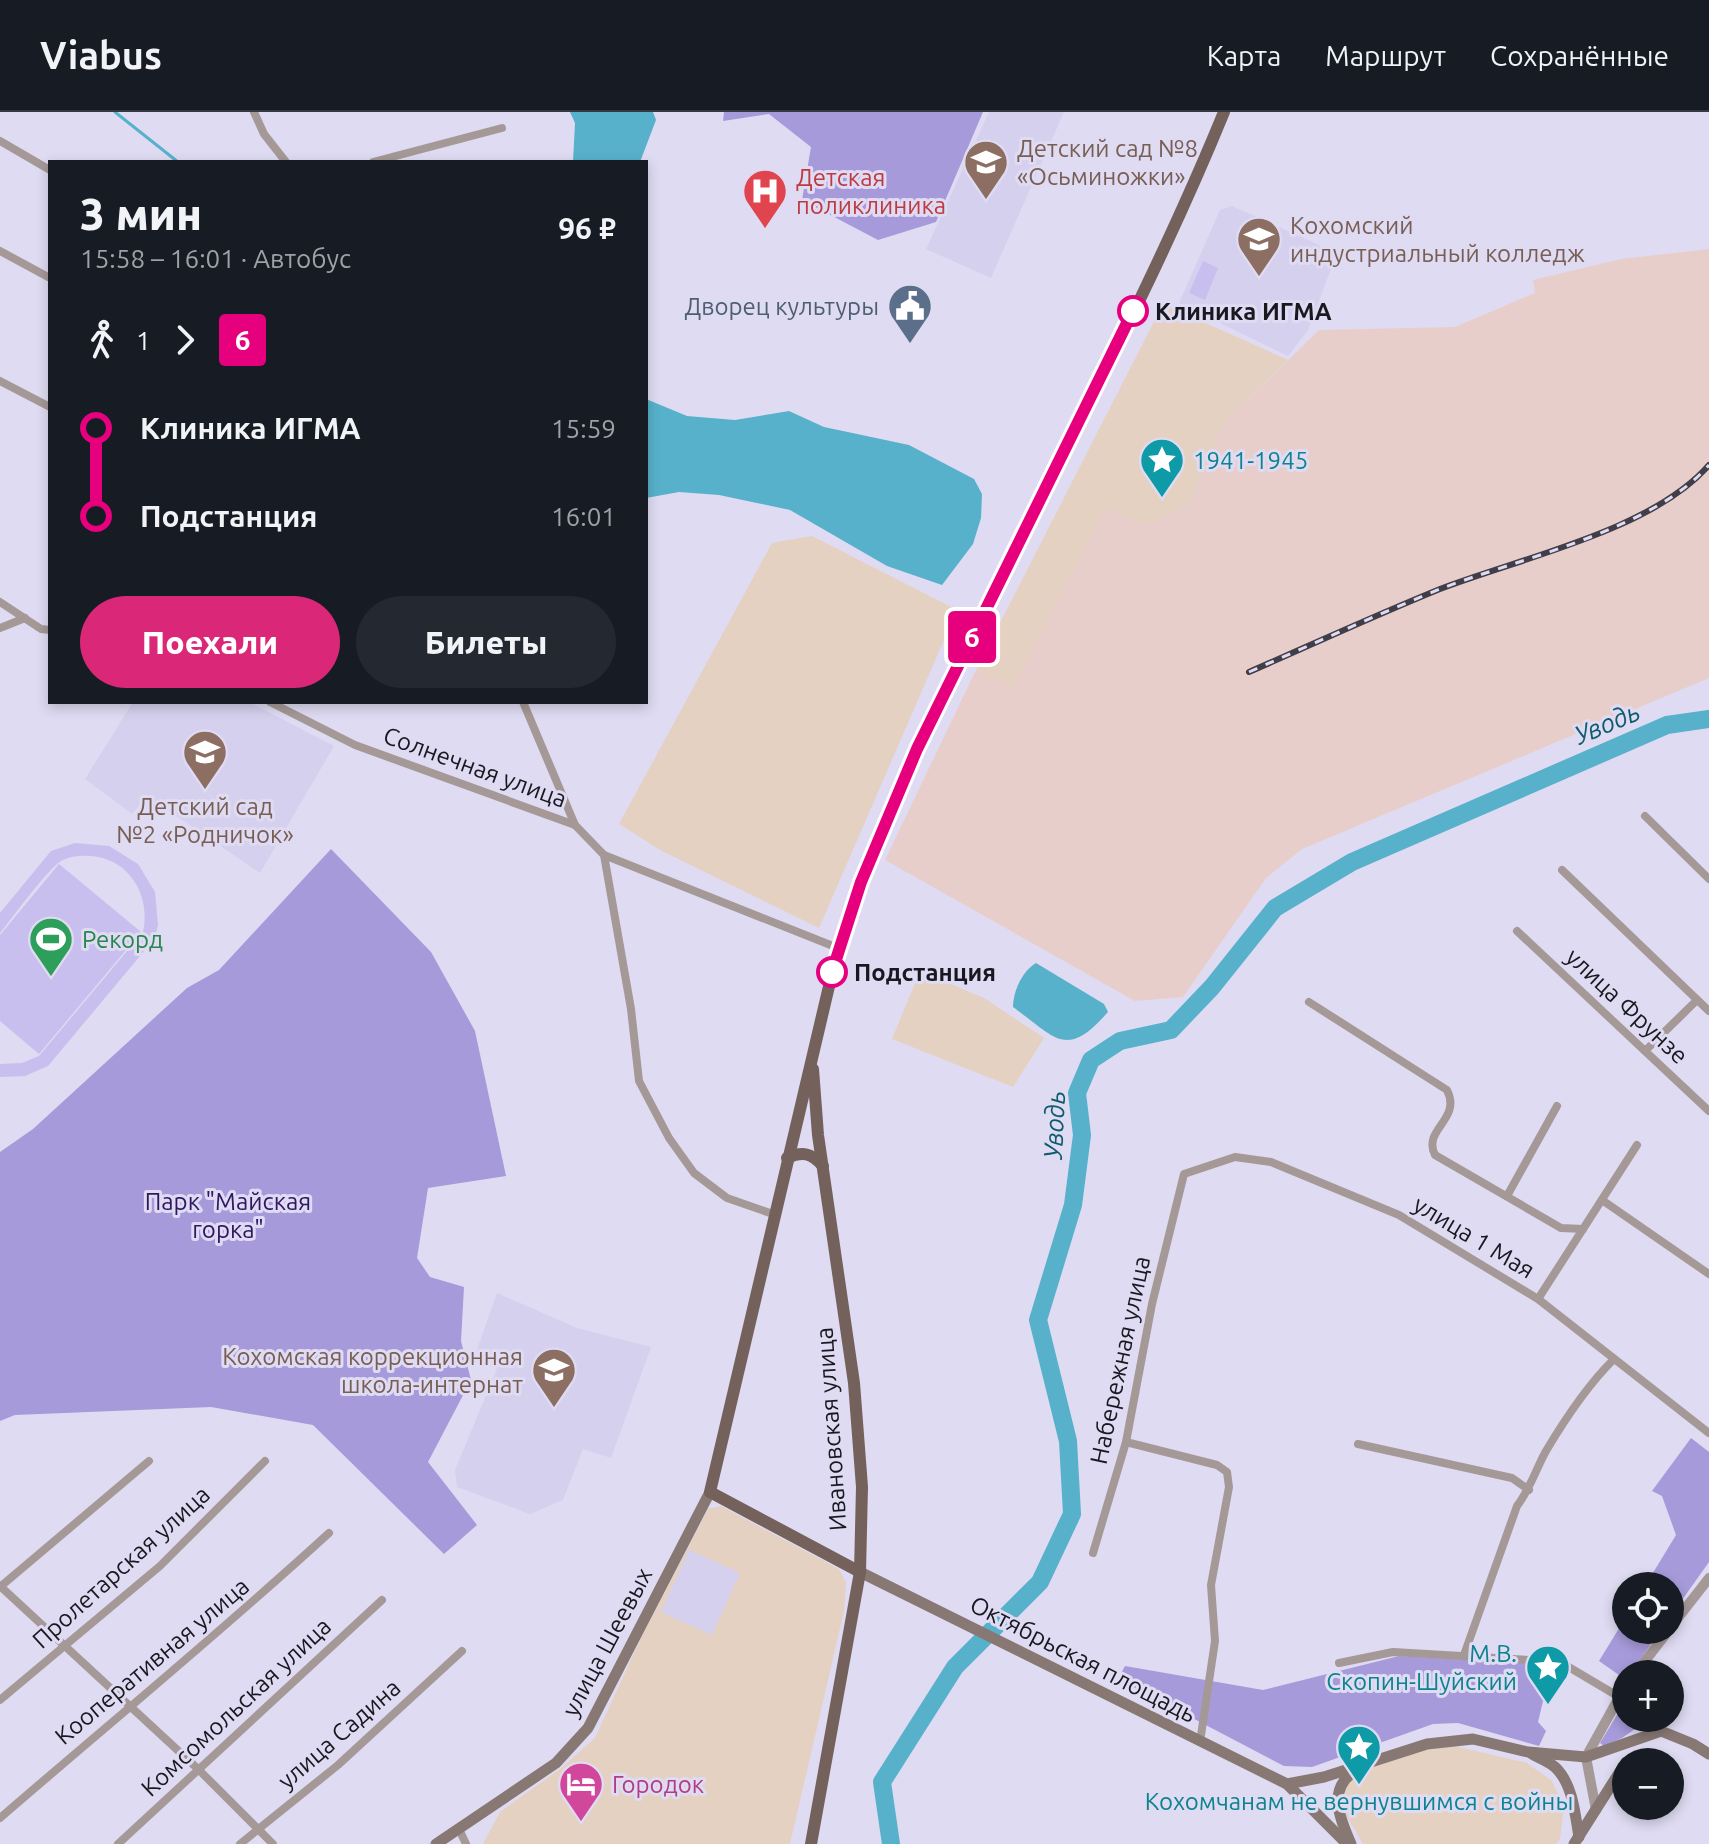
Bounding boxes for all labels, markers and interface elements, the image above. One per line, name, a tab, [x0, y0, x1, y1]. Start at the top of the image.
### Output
text: Viabus	[40, 34, 162, 76]
text: Карта	[1207, 40, 1281, 71]
text: Маршрут	[1325, 40, 1446, 71]
text: Сохранённые	[1490, 40, 1669, 71]
place label: Детский сад №8 «Осьминожки»	[1017, 135, 1198, 190]
school or university icon: Детский сад №8 «Осьминожки»	[962, 138, 1010, 201]
place label: Детская поликлиника	[796, 164, 946, 219]
hospital icon: Детская поликлиника	[741, 167, 789, 230]
text: 3 мин	[80, 189, 202, 238]
text: 96 ₽	[558, 211, 616, 245]
place label: Кохомский индустриальный колледж	[1290, 212, 1585, 267]
school or university icon: Кохомский индустриальный колледж	[1235, 215, 1283, 278]
text: 15:58 – 16:01 · Автобус	[80, 244, 351, 273]
public building icon: Дворец культуры	[886, 282, 934, 345]
place label: Дворец культуры	[684, 293, 879, 320]
marker: Клиника ИГМА	[1118, 296, 1148, 326]
place label: Клиника ИГМА	[1155, 298, 1332, 325]
icon: walk	[80, 318, 124, 362]
icon: forward	[163, 318, 207, 362]
text: 6	[235, 324, 250, 355]
text: 1	[136, 326, 151, 355]
text: Клиника ИГМА	[140, 411, 361, 445]
text: 15:59	[551, 414, 616, 443]
place icon: 1941-1945	[1138, 436, 1186, 499]
place label: 1941-1945	[1193, 447, 1308, 474]
text: Подстанция	[140, 499, 317, 533]
text: 16:01	[551, 502, 616, 531]
button: Поехали	[80, 596, 340, 688]
button: Билеты	[356, 596, 616, 688]
line badge: 6	[946, 611, 998, 663]
text: 6	[964, 621, 980, 652]
water label: Уводь	[1569, 696, 1644, 750]
street label: Солнечная улица	[380, 721, 570, 813]
school or university icon: Детский сад №2 «Родничок»	[181, 728, 229, 791]
place label: Детский сад №2 «Родничок»	[116, 793, 294, 848]
sports icon: Рекорд	[27, 915, 75, 978]
place label: Рекорд	[82, 926, 163, 953]
street label: улица Фрунзе	[1561, 943, 1693, 1069]
marker: Подстанция	[817, 957, 847, 987]
place label: Подстанция	[854, 959, 996, 986]
water label: Уводь	[1038, 1090, 1070, 1161]
park label: Парк "Майская горка"	[145, 1188, 311, 1243]
street label: улица 1 Мая	[1409, 1190, 1539, 1284]
street label: Набережная улица	[1085, 1254, 1155, 1466]
street label: Ивановская улица	[810, 1326, 852, 1532]
place label: Кохомская коррекционная школа-интернат	[222, 1343, 523, 1398]
school or university icon: Кохомская коррекционная школа-интернат	[530, 1346, 578, 1409]
street label: Пролетарская улица	[27, 1480, 215, 1654]
street label: улица Шеевых	[557, 1563, 657, 1721]
street label: Кооперативная улица	[50, 1572, 254, 1750]
map controls	[1612, 1572, 1684, 1820]
button: locate	[1612, 1572, 1684, 1644]
street label: Октябрьская площадь	[966, 1590, 1200, 1728]
street label: Комсомольская улица	[136, 1612, 336, 1802]
place label: М.В. Скопин-Шуйский	[1326, 1640, 1517, 1695]
place icon: М.В. Скопин-Шуйский	[1524, 1643, 1572, 1706]
button: +	[1612, 1660, 1684, 1732]
street label: улица Садина	[272, 1674, 406, 1794]
place icon: Кохомчанам не вернувшимся с войны	[1335, 1723, 1383, 1786]
button: −	[1612, 1748, 1684, 1820]
hotel icon: Городок	[557, 1760, 605, 1823]
place label: Городок	[612, 1771, 704, 1798]
place label: Кохомчанам не вернувшимся с войны	[1145, 1788, 1573, 1815]

